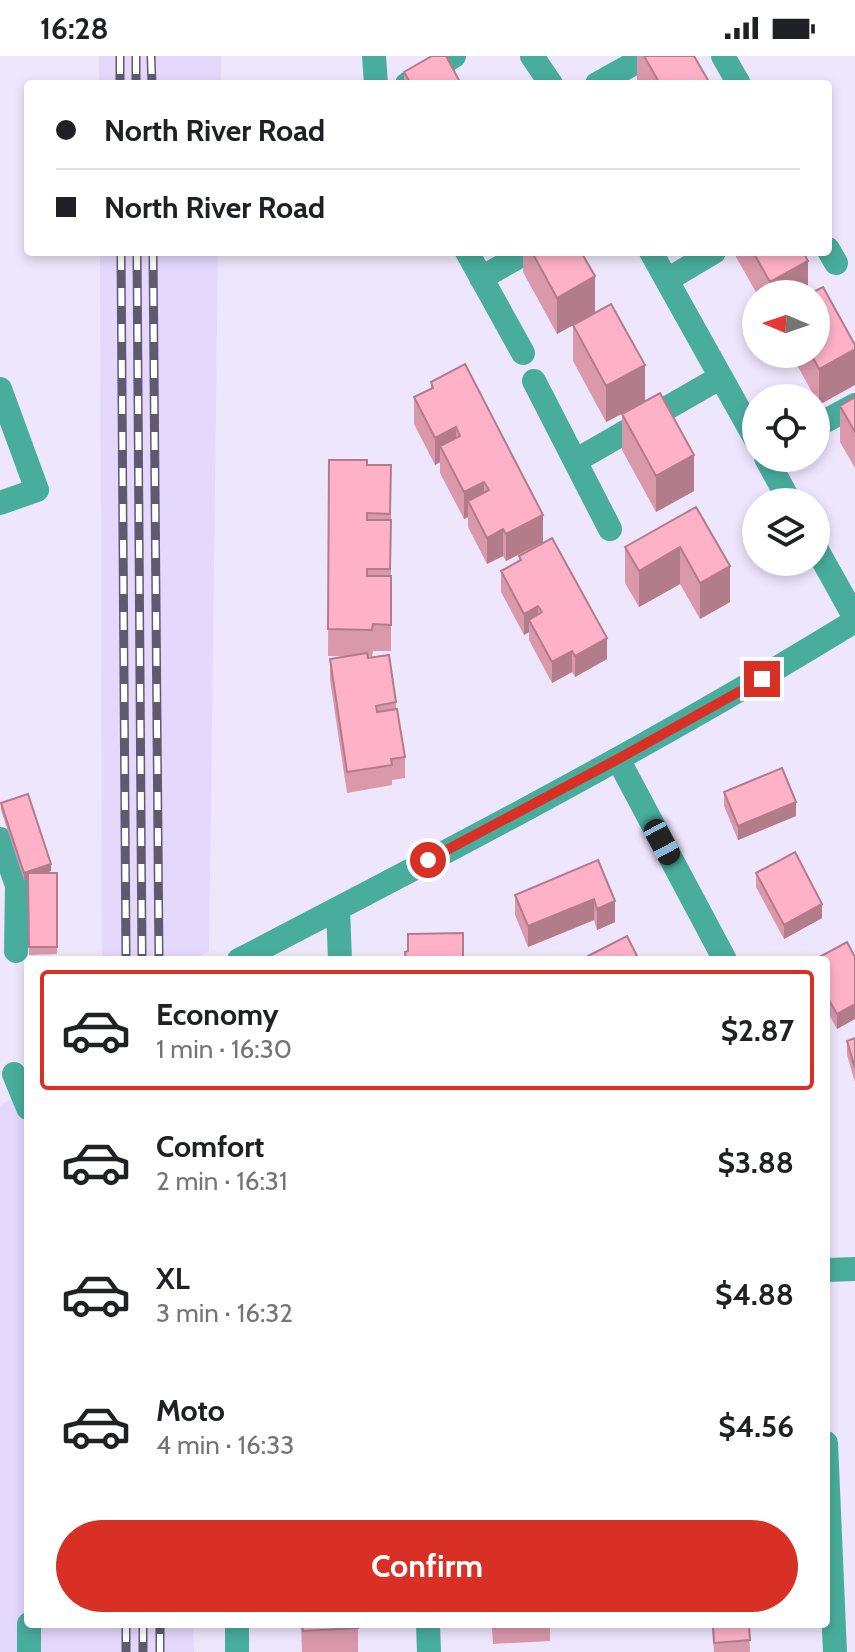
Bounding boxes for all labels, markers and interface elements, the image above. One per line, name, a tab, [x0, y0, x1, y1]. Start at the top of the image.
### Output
text: 16:28	[40, 10, 109, 47]
text: North River Road	[104, 112, 325, 149]
text: North River Road	[104, 189, 325, 226]
north arrow	[742, 280, 830, 368]
map controls	[742, 280, 830, 576]
button: locate	[742, 384, 830, 472]
button: layers	[742, 488, 830, 576]
route end	[744, 661, 780, 697]
car	[640, 815, 684, 869]
route start	[410, 842, 446, 878]
icon: car	[60, 994, 132, 1066]
text: Economy	[156, 996, 279, 1033]
text: $2.87	[721, 1012, 794, 1049]
text: 1 min · 16:30	[156, 1033, 292, 1065]
icon: car	[60, 1126, 132, 1198]
text: Comfort	[156, 1128, 264, 1165]
text: $3.88	[718, 1144, 794, 1181]
text: 2 min · 16:31	[156, 1165, 287, 1197]
icon: car	[60, 1258, 132, 1330]
text: XL	[156, 1260, 190, 1297]
text: $4.88	[715, 1276, 794, 1313]
text: 3 min · 16:32	[156, 1297, 293, 1329]
icon: car	[60, 1390, 132, 1462]
text: Moto	[156, 1392, 225, 1429]
text: $4.56	[718, 1408, 794, 1445]
text: 4 min · 16:33	[156, 1429, 294, 1461]
button: Confirm	[56, 1520, 798, 1612]

